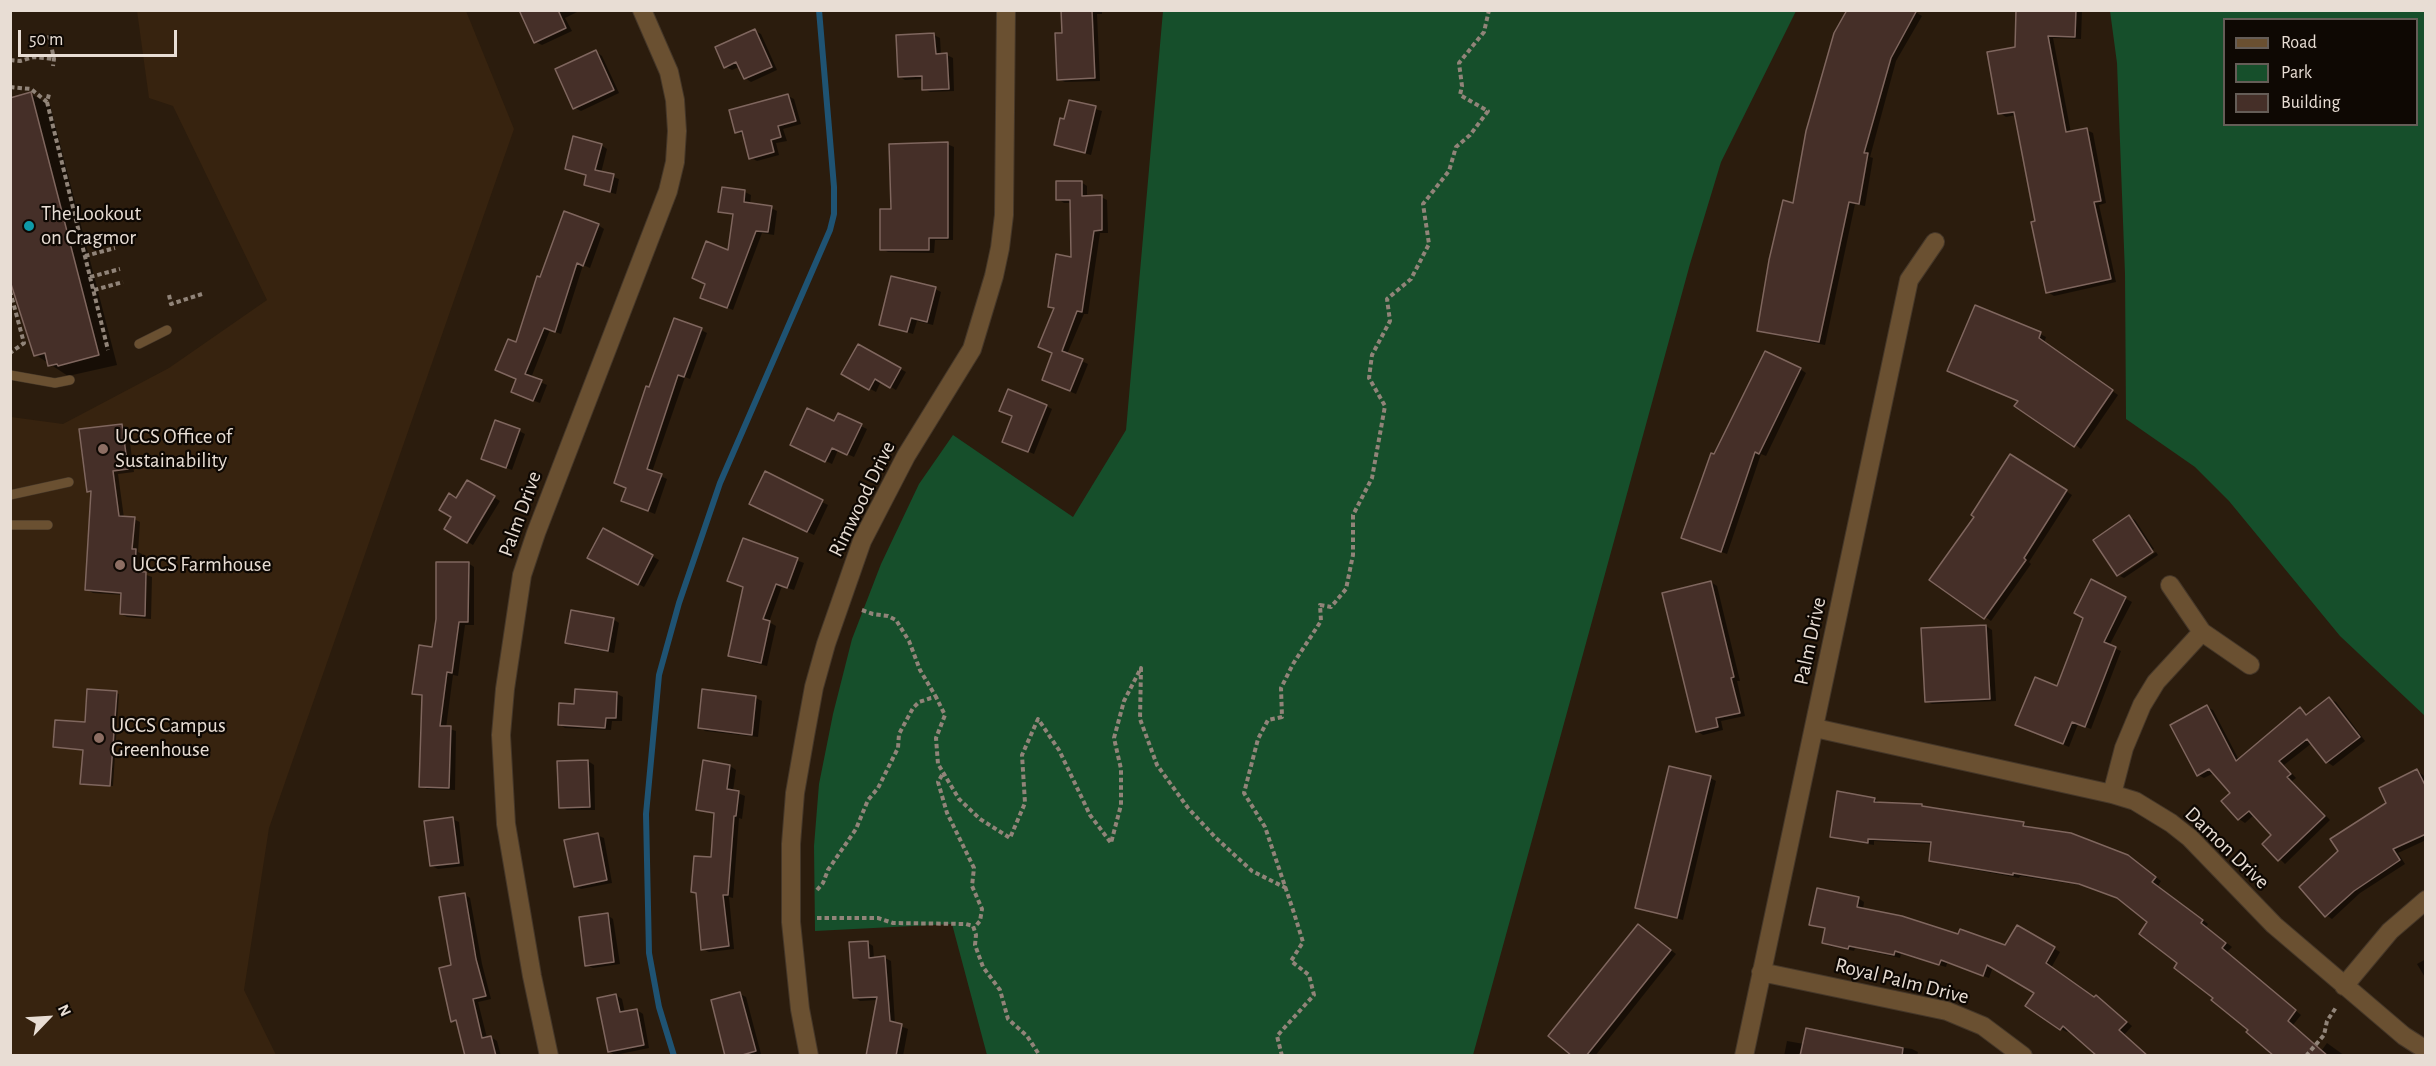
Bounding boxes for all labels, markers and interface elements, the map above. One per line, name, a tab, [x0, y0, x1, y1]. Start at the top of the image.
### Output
scale bar	[21, 18, 180, 56]
legend	[2223, 18, 2418, 126]
text: 50 m	[29, 31, 63, 49]
text: Road	[2281, 34, 2317, 52]
text: Park	[2281, 64, 2312, 82]
text: Building	[2281, 94, 2340, 112]
place label: The Lookout on Cragmor	[41, 201, 141, 251]
marker: The Lookout on Cragmor	[22, 219, 36, 233]
place label: UCCS Office of Sustainability	[115, 424, 232, 474]
street label: Rimwood Drive	[823, 437, 901, 561]
marker: UCCS Office of Sustainability	[96, 442, 110, 456]
street label: Palm Drive	[493, 468, 547, 560]
place label: UCCS Farmhouse	[132, 552, 271, 578]
marker: UCCS Farmhouse	[113, 558, 127, 572]
street label: Palm Drive	[1788, 595, 1832, 687]
place label: UCCS Campus Greenhouse	[111, 713, 226, 763]
marker: UCCS Campus Greenhouse	[92, 731, 106, 745]
street label: Damon Drive	[2179, 801, 2275, 895]
street label: Royal Palm Drive	[1832, 952, 1972, 1010]
north arrow	[18, 988, 78, 1048]
text: N	[55, 1002, 74, 1019]

